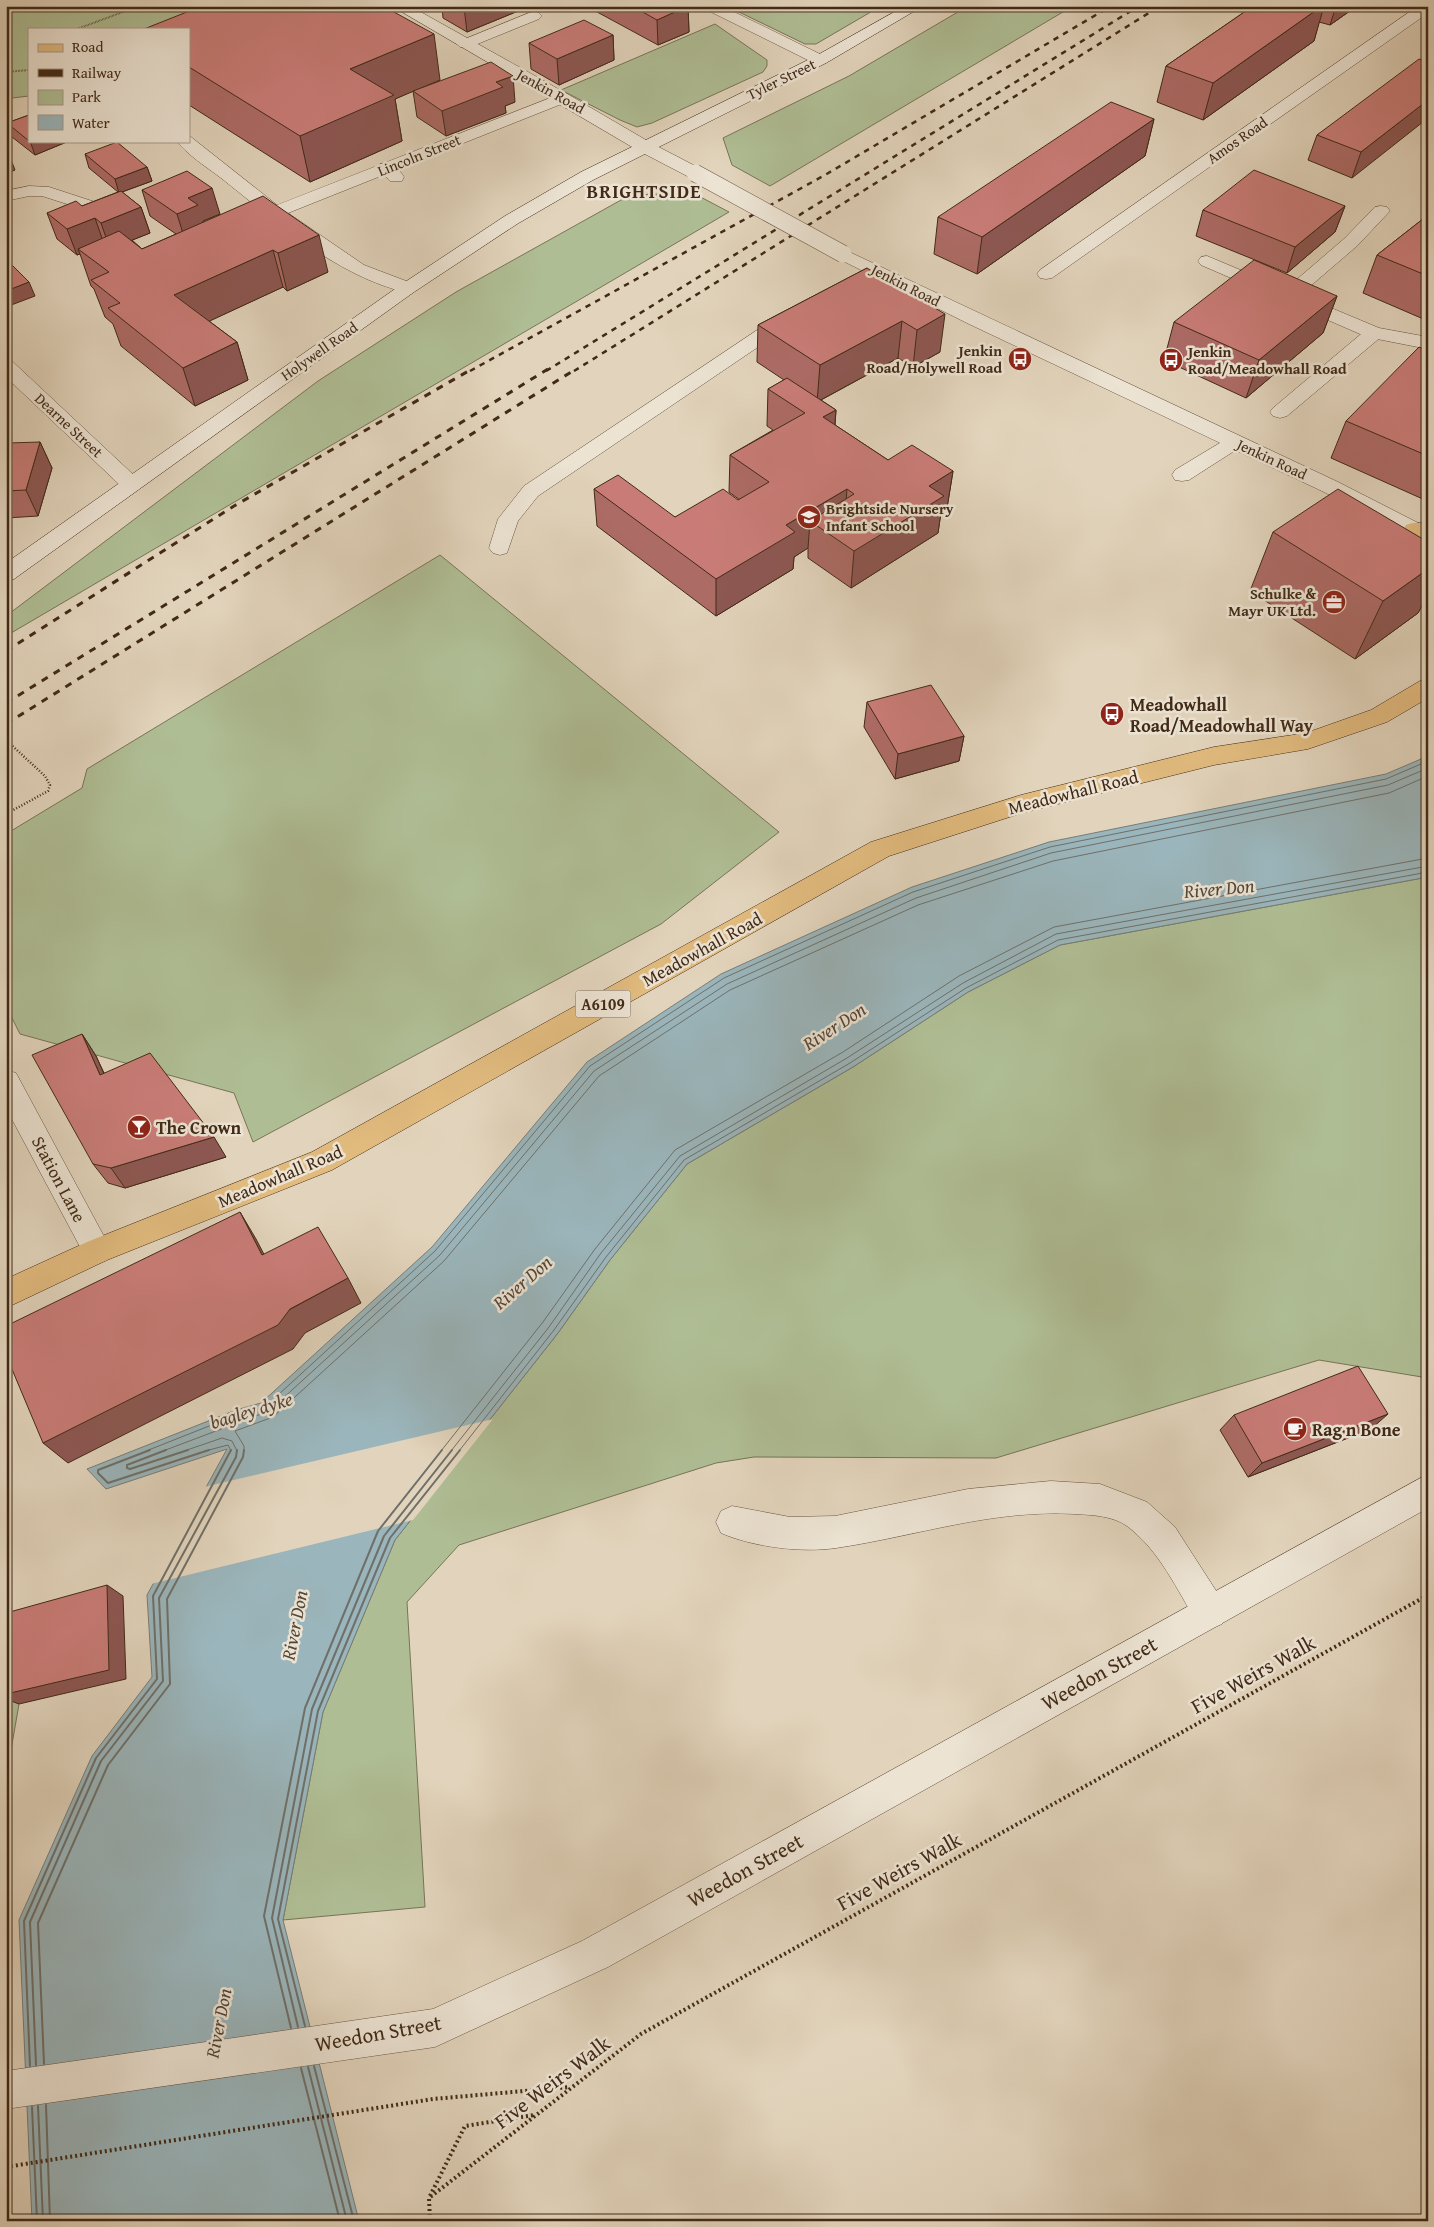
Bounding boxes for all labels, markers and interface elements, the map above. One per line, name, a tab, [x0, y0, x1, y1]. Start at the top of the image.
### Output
legend	[28, 28, 190, 142]
text: Road	[72, 36, 103, 57]
street label: Tyler Street	[743, 53, 820, 105]
text: Railway	[72, 62, 122, 83]
street label: Jenkin Road	[511, 63, 589, 118]
text: Park	[72, 86, 101, 107]
street label: Amos Road	[1202, 111, 1272, 169]
text: Water	[72, 112, 110, 133]
street label: Lincoln Street	[374, 128, 464, 181]
district label: BRIGHTSIDE	[587, 177, 701, 205]
street label: Jenkin Road	[866, 258, 944, 311]
street label: Holywell Road	[276, 317, 362, 385]
place label: Jenkin Road/Holywell Road	[866, 340, 1002, 378]
place label: Jenkin Road/Meadowhall Road	[1185, 341, 1347, 379]
bus stop icon: Jenkin Road/Holywell Road	[1007, 346, 1033, 372]
bus stop icon: Jenkin Road/Meadowhall Road	[1158, 347, 1184, 373]
street label: Dearne Street	[30, 388, 108, 463]
street label: Jenkin Road	[1232, 433, 1310, 484]
place label: Brightside Nursery Infant School	[826, 498, 954, 536]
school or university icon: Brightside Nursery Infant School	[796, 504, 822, 530]
place label: Schulke & Mayr UK Ltd.	[1228, 583, 1316, 621]
office icon: Schulke & Mayr UK Ltd.	[1321, 589, 1347, 615]
place label: Meadowhall Road/Meadowhall Way	[1130, 691, 1314, 739]
bus stop icon: Meadowhall Road/Meadowhall Way	[1099, 701, 1125, 727]
street label: Meadowhall Road	[1005, 763, 1141, 821]
water label: River Don	[1182, 871, 1256, 905]
street label: Meadowhall Road	[637, 905, 767, 993]
road number: A6109	[576, 991, 630, 1018]
water label: River Don	[796, 995, 872, 1057]
bar icon: The Crown	[126, 1114, 152, 1140]
place label: The Crown	[156, 1114, 242, 1141]
street label: Station Lane	[25, 1131, 93, 1227]
street label: Meadowhall Road	[213, 1137, 347, 1214]
water label: River Don	[485, 1248, 558, 1316]
water label: bagley dyke	[206, 1384, 296, 1436]
cafe icon: Rag n Bone	[1282, 1416, 1308, 1442]
place label: Rag n Bone	[1312, 1416, 1401, 1443]
water label: River Don	[273, 1587, 315, 1663]
street label: Five Weirs Walk	[1185, 1627, 1321, 1721]
street label: Weedon Street	[1035, 1628, 1163, 1718]
street label: Five Weirs Walk	[831, 1824, 967, 1918]
street label: Weedon Street	[681, 1825, 809, 1915]
water label: River Don	[197, 1985, 239, 2061]
street label: Weedon Street	[312, 2007, 444, 2059]
street label: Five Weirs Walk	[487, 2028, 617, 2136]

